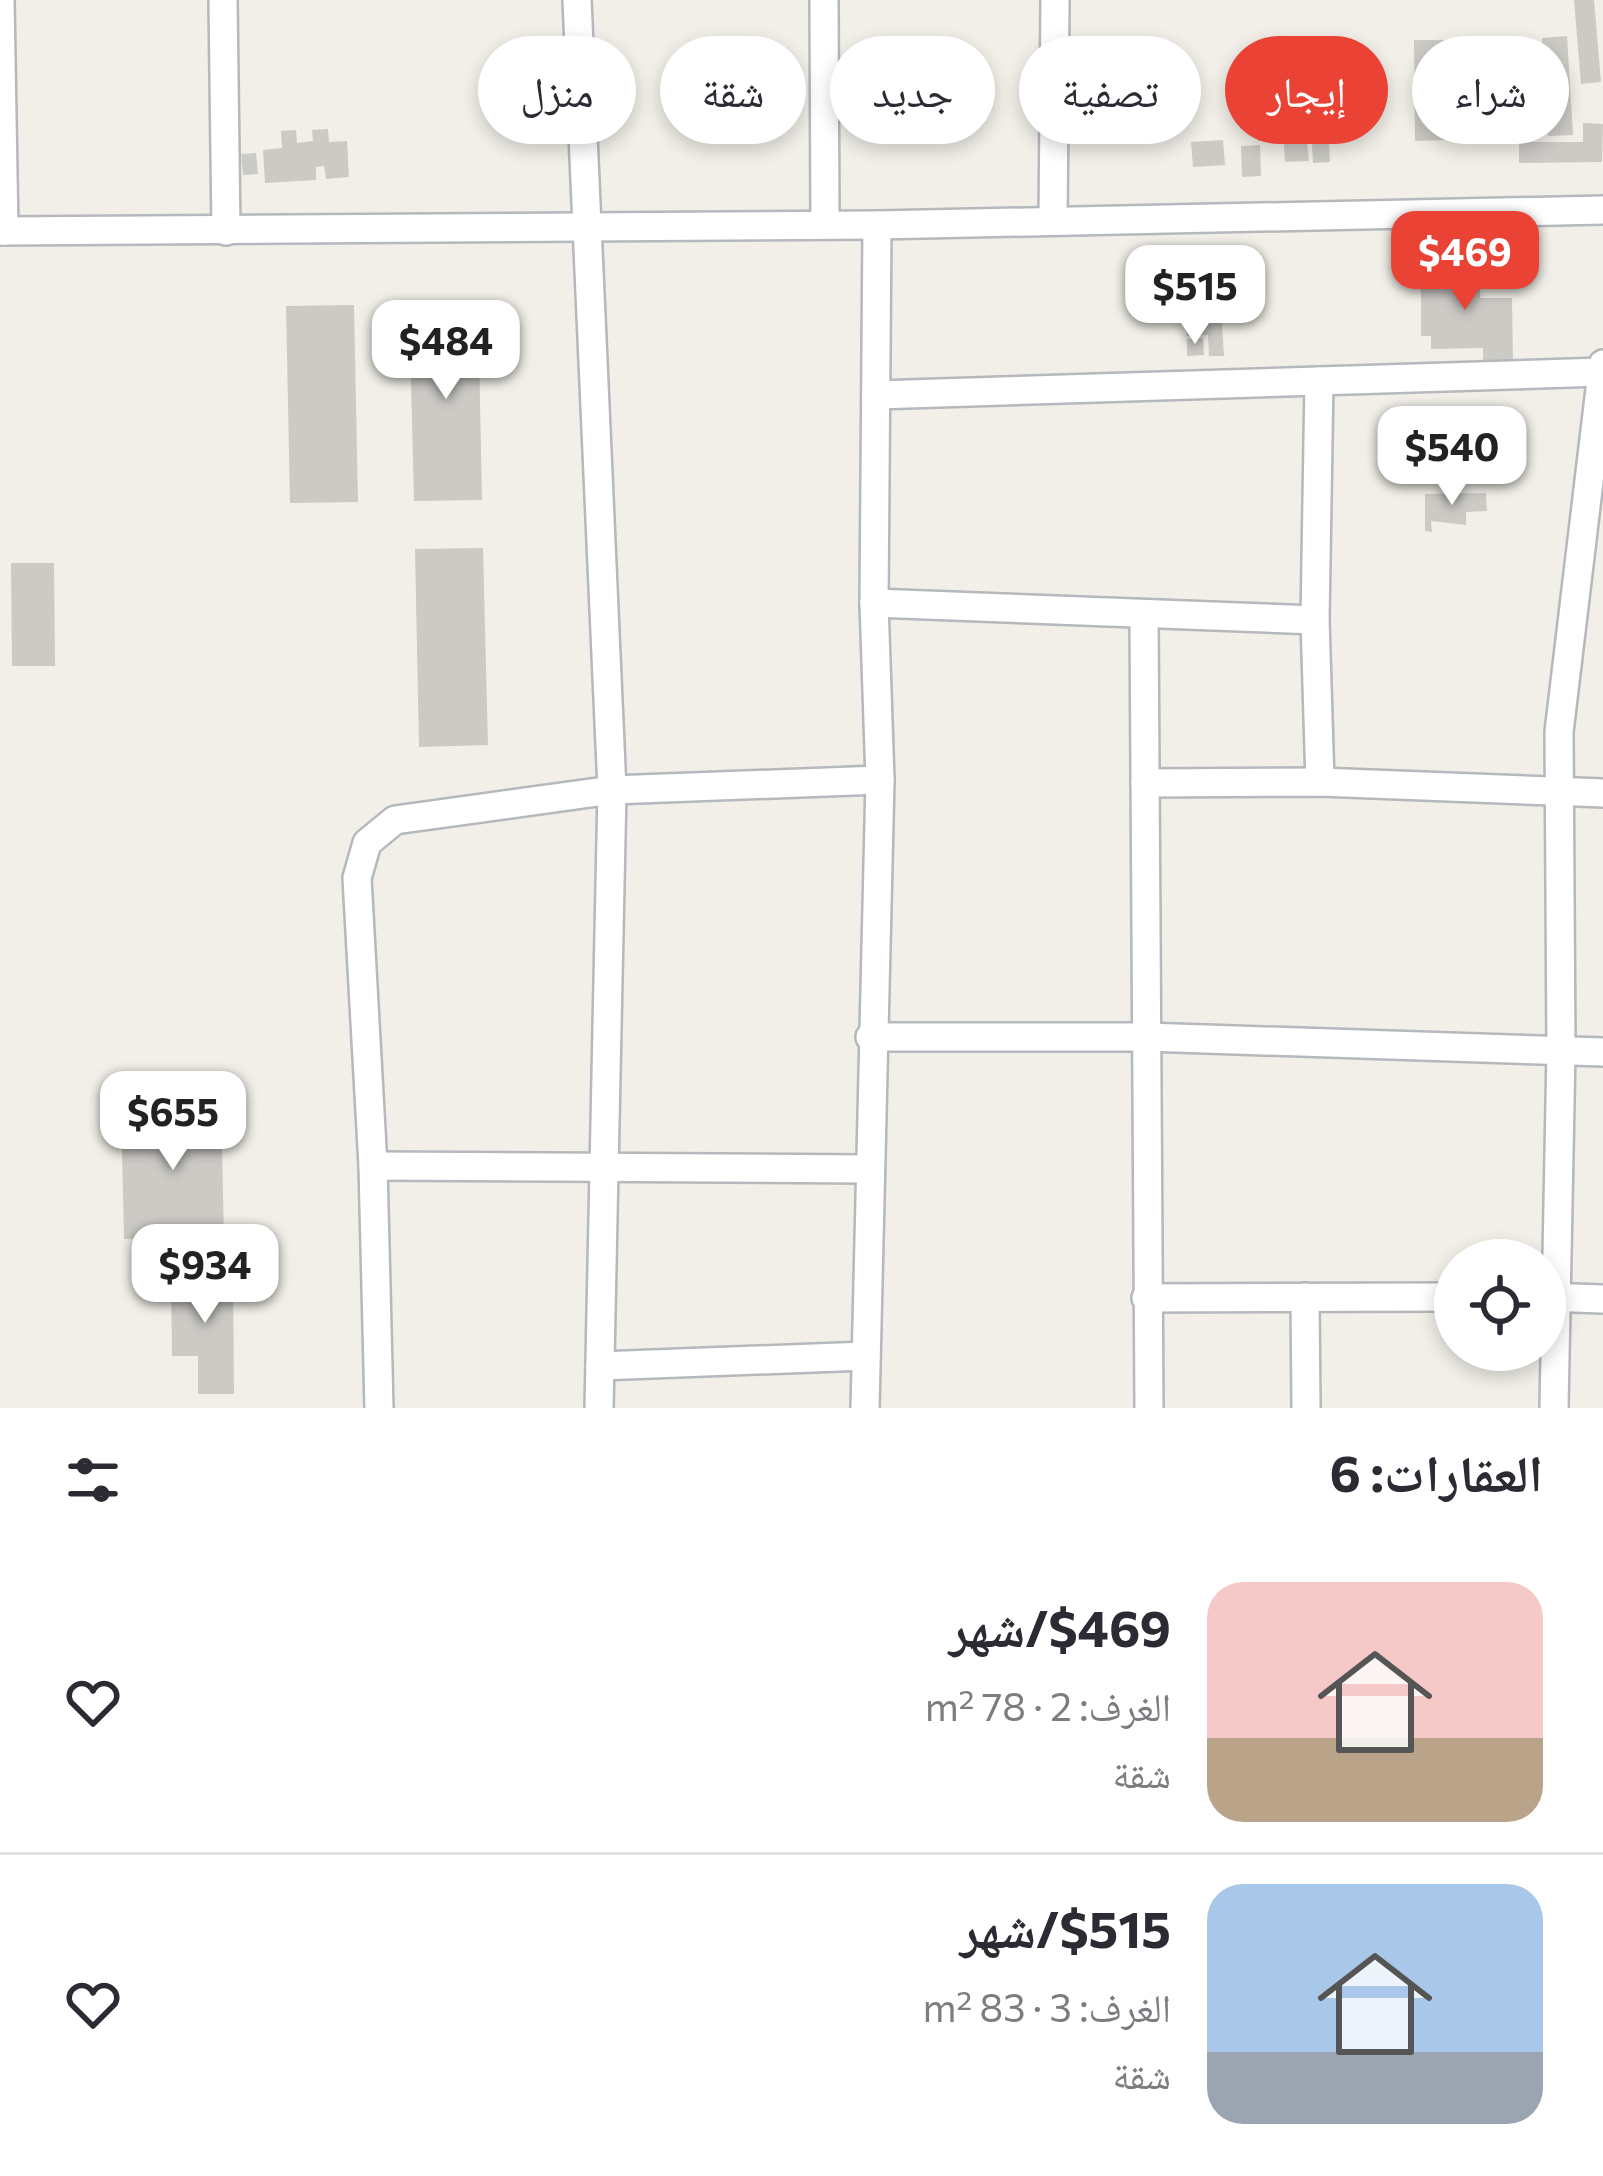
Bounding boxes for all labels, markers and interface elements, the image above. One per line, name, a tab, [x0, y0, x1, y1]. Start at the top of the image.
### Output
chip: منزل	[478, 36, 636, 144]
chip: شقة	[660, 36, 806, 144]
chip: جديد	[830, 36, 995, 144]
chip: تصفية	[1019, 36, 1201, 144]
chip: إيجار	[1225, 36, 1388, 144]
chip: شراء	[1412, 36, 1569, 144]
pin: $469	[1394, 211, 1536, 313]
text: $469	[1418, 226, 1512, 274]
pin: $515	[1124, 245, 1266, 347]
text: $515	[1152, 260, 1238, 308]
pin: $484	[375, 300, 517, 402]
text: $484	[399, 315, 493, 363]
pin: $540	[1381, 406, 1523, 508]
text: $540	[1405, 421, 1500, 469]
pin: $655	[102, 1071, 244, 1173]
text: $655	[127, 1086, 219, 1134]
pin: $934	[134, 1224, 276, 1326]
text: $934	[159, 1239, 251, 1287]
map controls	[1434, 1239, 1566, 1371]
button: locate	[1434, 1239, 1566, 1371]
text: العقارات: 6	[1329, 1440, 1543, 1503]
icon: filters	[60, 1447, 126, 1513]
text: $469/شهر	[949, 1595, 1171, 1658]
icon: home	[1303, 1630, 1447, 1774]
icon: heart	[60, 1669, 126, 1735]
text: الغرف: 2 · 78 m²	[925, 1681, 1171, 1729]
text: شقة	[1113, 1748, 1171, 1796]
text: $515/شهر	[960, 1896, 1171, 1959]
icon: home	[1303, 1932, 1447, 2076]
icon: heart	[60, 1971, 126, 2037]
text: الغرف: 3 · 83 m²	[922, 1982, 1171, 2030]
text: شقة	[1113, 2049, 1171, 2097]

